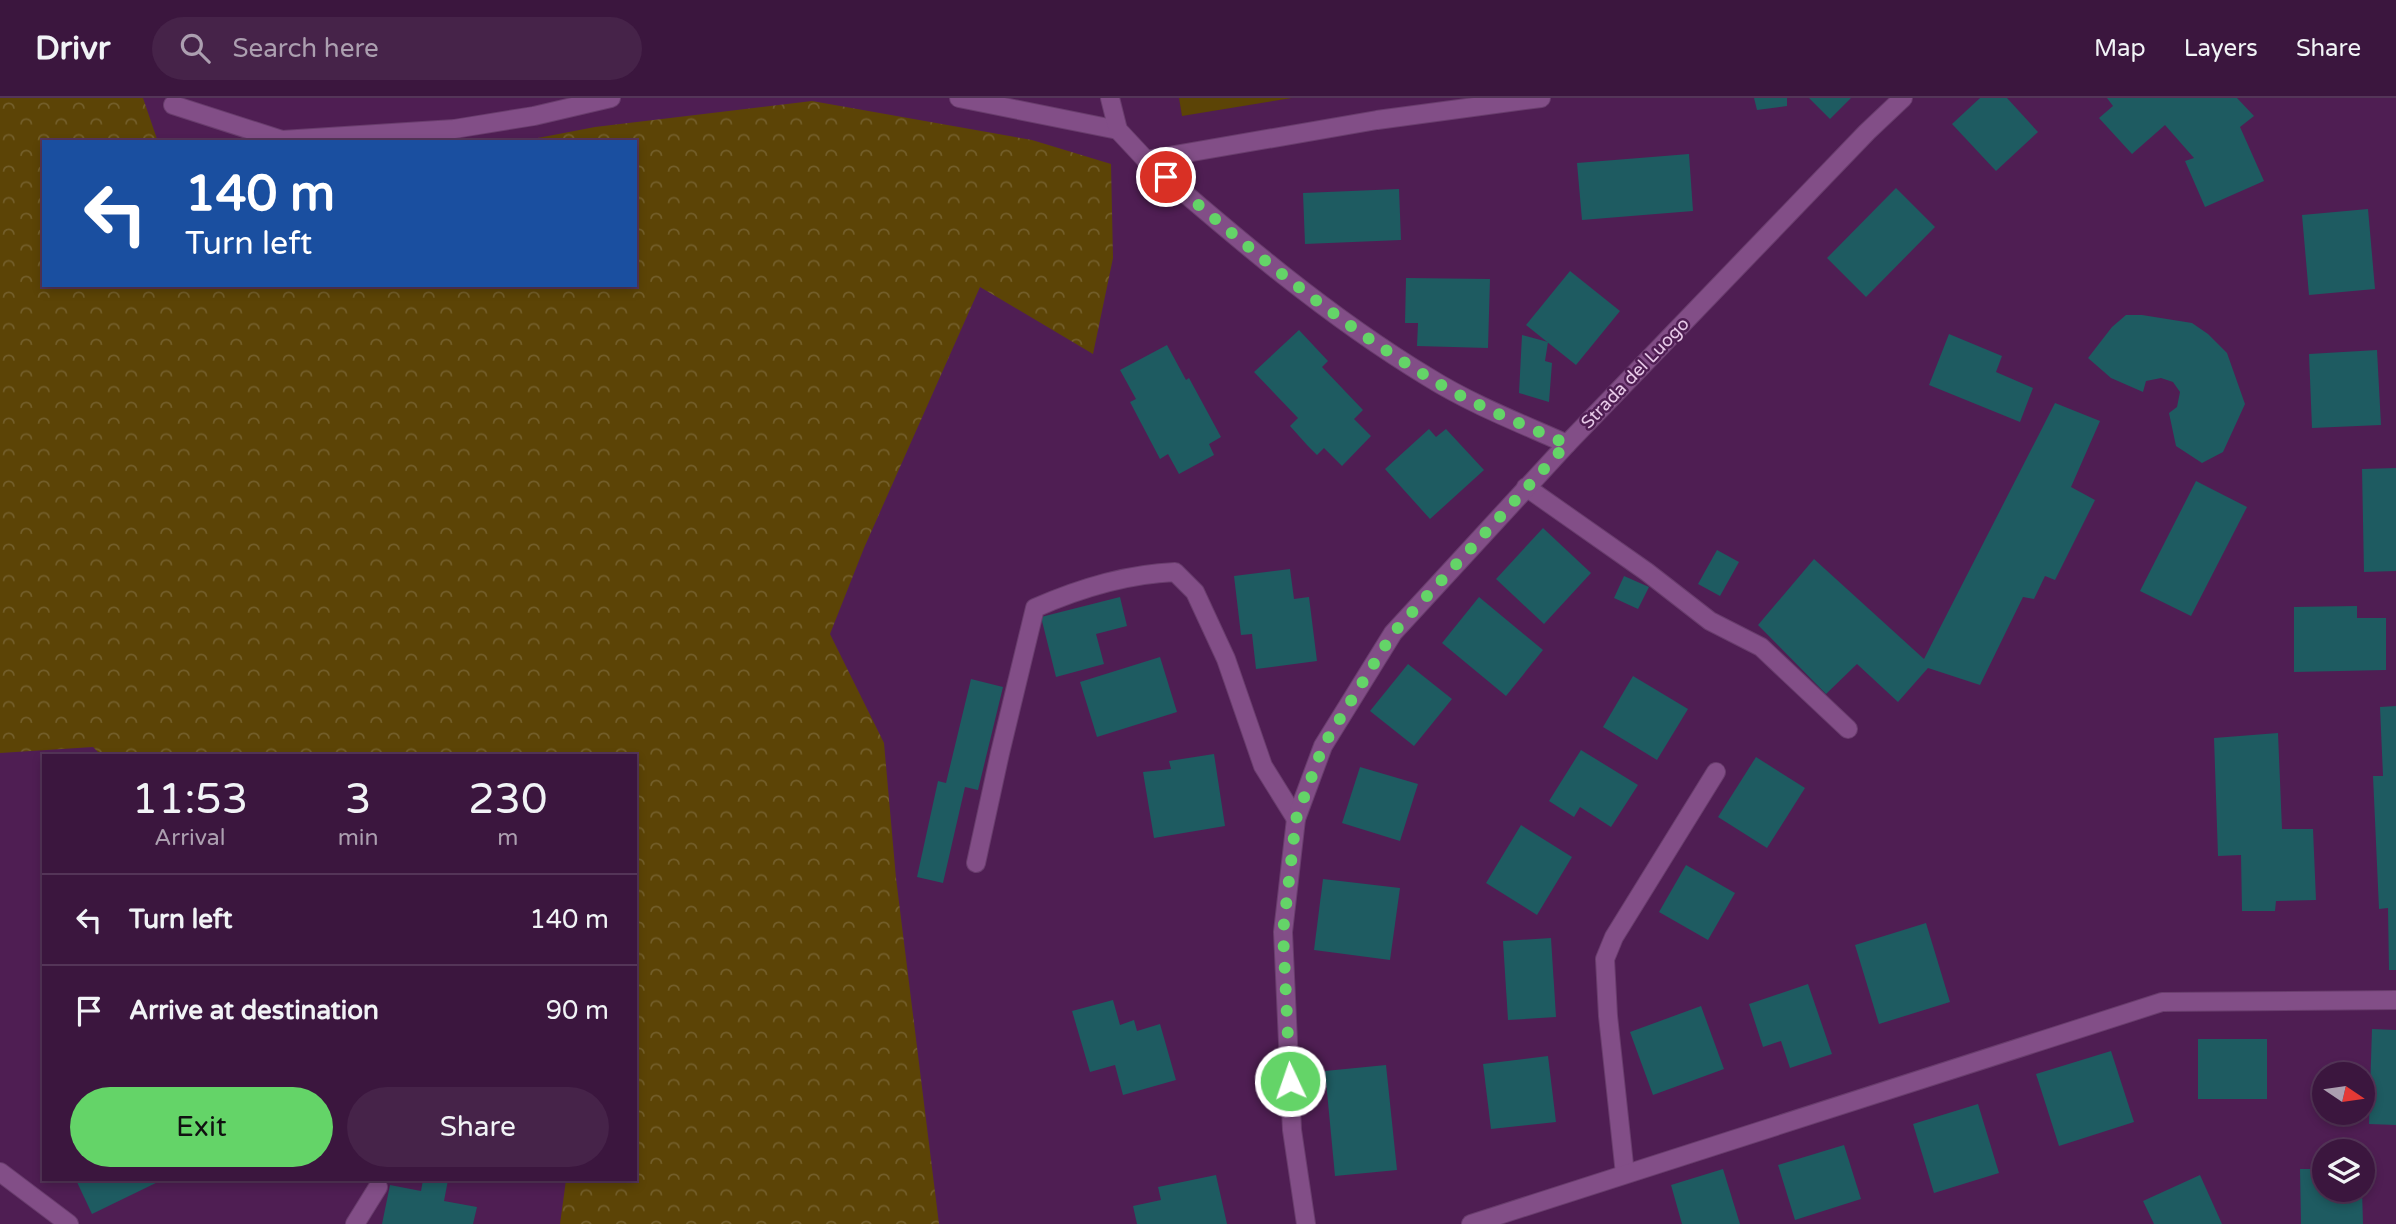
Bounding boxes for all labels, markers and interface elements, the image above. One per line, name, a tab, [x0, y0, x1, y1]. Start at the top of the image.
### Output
search box	[152, 17, 642, 80]
text: Drivr	[35, 29, 110, 68]
icon: search	[176, 29, 214, 67]
text: Search here	[232, 33, 379, 64]
text: Map	[2094, 34, 2146, 63]
text: Layers	[2184, 34, 2258, 63]
text: Share	[2296, 34, 2361, 63]
pin	[1136, 147, 1196, 207]
icon: arrive	[1147, 158, 1185, 196]
text: 140 m	[185, 165, 335, 224]
icon: left	[70, 168, 161, 259]
text: Turn left	[185, 225, 312, 263]
street label: Strada del Luogo	[1576, 313, 1694, 433]
text: 11:53	[132, 774, 248, 825]
text: 3	[345, 774, 371, 825]
text: 230	[468, 774, 547, 825]
text: Arrival	[154, 824, 225, 852]
text: min	[338, 824, 379, 852]
text: m	[497, 824, 518, 852]
icon: left	[70, 901, 108, 939]
text: Turn left	[129, 904, 232, 935]
text: 140 m	[529, 904, 609, 935]
icon: arrive	[70, 992, 108, 1030]
text: Arrive at destination	[129, 995, 379, 1026]
text: 90 m	[546, 995, 609, 1026]
position arrow	[1253, 1044, 1327, 1118]
north arrow	[2312, 1062, 2375, 1125]
map controls	[2312, 1062, 2375, 1202]
button: Exit	[70, 1087, 333, 1167]
button: Share	[347, 1087, 609, 1167]
button: layers	[2312, 1139, 2375, 1202]

